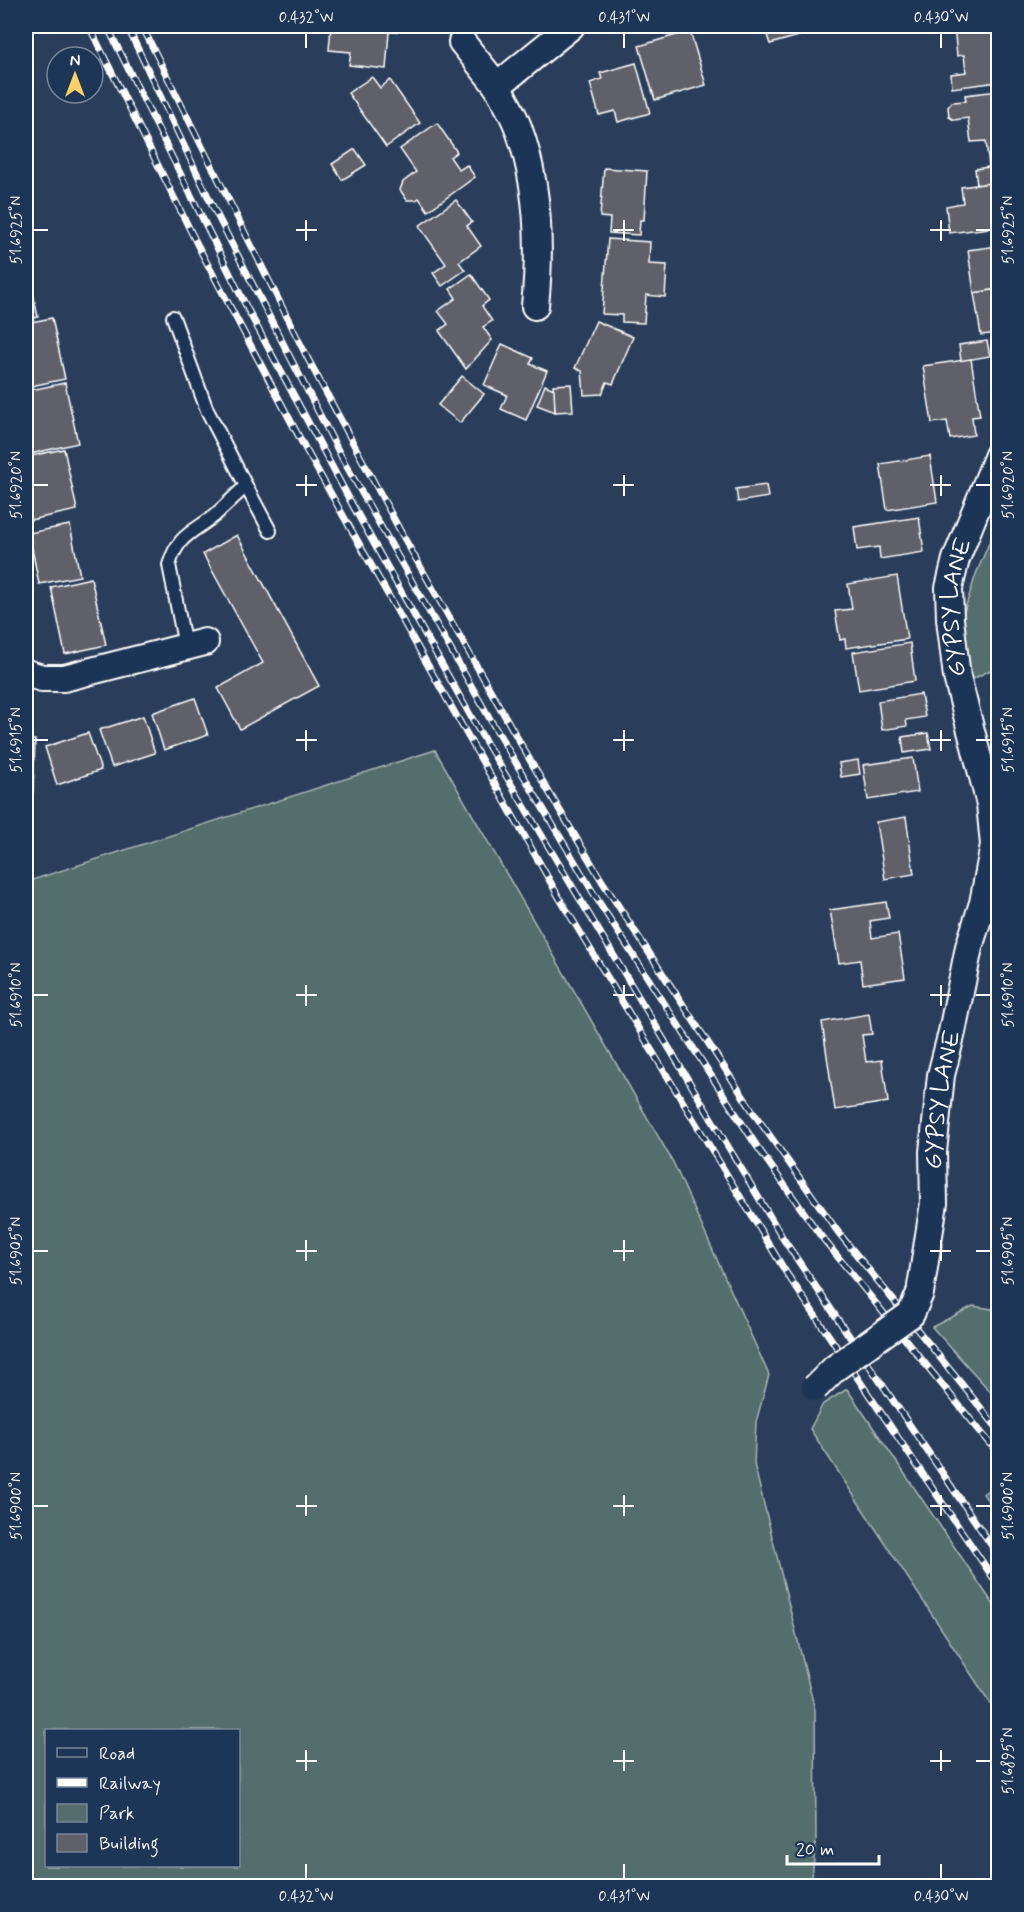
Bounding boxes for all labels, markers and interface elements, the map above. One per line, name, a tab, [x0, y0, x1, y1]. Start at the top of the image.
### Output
text: 0.432°W	[279, 8, 333, 28]
text: 0.431°W	[598, 8, 650, 28]
text: 0.430°W	[914, 8, 968, 28]
north arrow	[45, 45, 105, 105]
text: N	[70, 51, 80, 72]
text: 51.6925°N	[7, 196, 27, 264]
text: 51.6925°N	[999, 196, 1019, 264]
text: 51.6920°N	[7, 451, 27, 519]
text: 51.6920°N	[999, 451, 1019, 519]
street label: GYPSY LANE	[935, 533, 980, 678]
text: 51.6915°N	[7, 707, 27, 773]
text: 51.6915°N	[999, 707, 1019, 773]
text: 51.6910°N	[7, 963, 27, 1027]
text: 51.6910°N	[999, 963, 1019, 1027]
street label: GYPSY LANE	[919, 1027, 969, 1170]
text: 51.6905°N	[7, 1217, 27, 1285]
text: 51.6905°N	[999, 1217, 1019, 1285]
text: 51.6900°N	[7, 1472, 27, 1540]
text: 51.6900°N	[999, 1472, 1019, 1540]
text: 51.6895°N	[999, 1728, 1019, 1794]
legend	[45, 1729, 240, 1867]
text: Road	[99, 1742, 135, 1766]
text: Railway	[99, 1772, 161, 1796]
text: Park	[99, 1802, 135, 1826]
scale bar	[787, 1828, 878, 1866]
text: Building	[99, 1832, 159, 1858]
text: 20 m	[796, 1838, 834, 1862]
text: 0.432°W	[279, 1887, 333, 1907]
text: 0.431°W	[598, 1887, 650, 1907]
text: 0.430°W	[914, 1887, 968, 1907]

